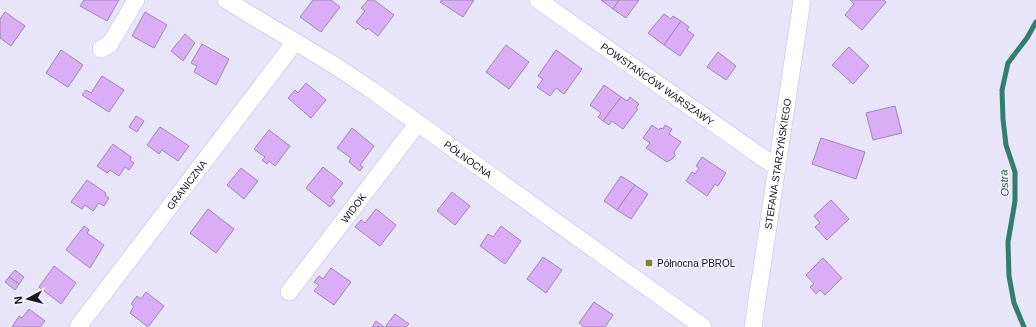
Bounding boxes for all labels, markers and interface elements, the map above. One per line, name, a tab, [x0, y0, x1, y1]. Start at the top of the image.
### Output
street label: POWSTAŃCÓW WARSZAWY	[599, 41, 716, 128]
street label: STEFANA STARZYŃSKIEGO	[763, 98, 793, 230]
street label: PÓŁNOCNA	[442, 139, 494, 181]
street label: GRANICZNA	[165, 158, 209, 212]
water label: Ostra	[997, 169, 1011, 197]
street label: WIDOK	[339, 191, 369, 225]
marker: Północna PBROL	[644, 258, 654, 268]
place label: Północna PBROL	[657, 258, 736, 269]
north arrow	[8, 279, 48, 319]
text: N	[12, 295, 25, 305]

